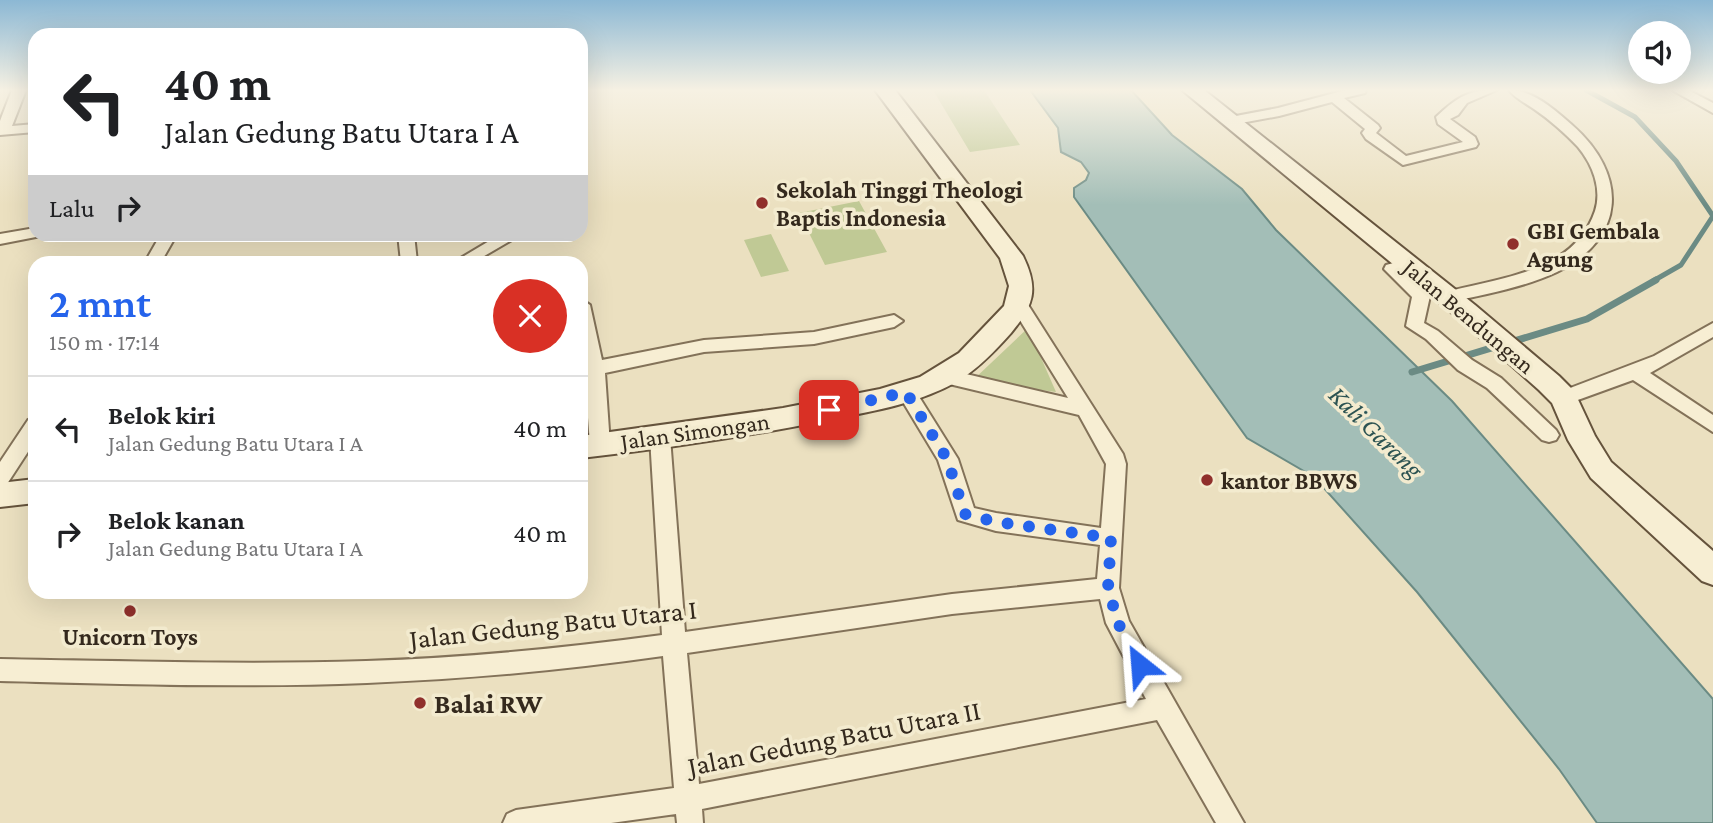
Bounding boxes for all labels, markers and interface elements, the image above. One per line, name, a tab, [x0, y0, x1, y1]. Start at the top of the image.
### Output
map controls	[1628, 21, 1691, 84]
button: sound	[1628, 21, 1691, 84]
icon: left	[49, 56, 140, 147]
text: 40 m	[164, 56, 271, 111]
text: Jalan Gedung Batu Utara I A	[164, 114, 519, 150]
place label: Sekolah Tinggi Theologi Baptis Indonesia	[776, 176, 1023, 231]
icon: right	[109, 189, 147, 227]
text: Lalu	[49, 194, 95, 223]
marker: Sekolah Tinggi Theologi Baptis Indonesia	[754, 195, 770, 211]
place label: GBI Gembala Agung	[1526, 217, 1660, 272]
marker: GBI Gembala Agung	[1505, 236, 1521, 252]
street label: Jalan Bendungan	[1396, 252, 1540, 379]
text: 2 mnt	[49, 279, 151, 326]
button: close	[493, 279, 567, 353]
text: 150 m · 17:14	[49, 329, 160, 355]
pin	[799, 380, 859, 440]
water label: Kali Garang	[1323, 380, 1430, 485]
icon: arrive	[810, 391, 848, 429]
text: Belok kiri	[108, 401, 215, 430]
street label: Jalan Simongan	[617, 407, 771, 455]
icon: left	[49, 410, 87, 448]
text: 40 m	[513, 414, 567, 443]
text: Jalan Gedung Batu Utara I A	[108, 430, 363, 456]
place label: kantor BBWS	[1221, 467, 1357, 494]
marker: kantor BBWS	[1199, 472, 1215, 488]
text: Belok kanan	[108, 506, 245, 535]
icon: right	[49, 515, 87, 553]
text: 40 m	[513, 519, 567, 548]
text: Jalan Gedung Batu Utara I A	[108, 535, 363, 561]
street label: Jalan Gedung Batu Utara I	[405, 593, 698, 655]
marker: Unicorn Toys	[122, 603, 138, 619]
place label: Unicorn Toys	[62, 623, 198, 650]
position arrow	[1103, 628, 1177, 702]
place label: Balai RW	[434, 688, 543, 719]
street label: Jalan Gedung Batu Utara II	[682, 694, 983, 782]
marker: Balai RW	[412, 695, 428, 711]

